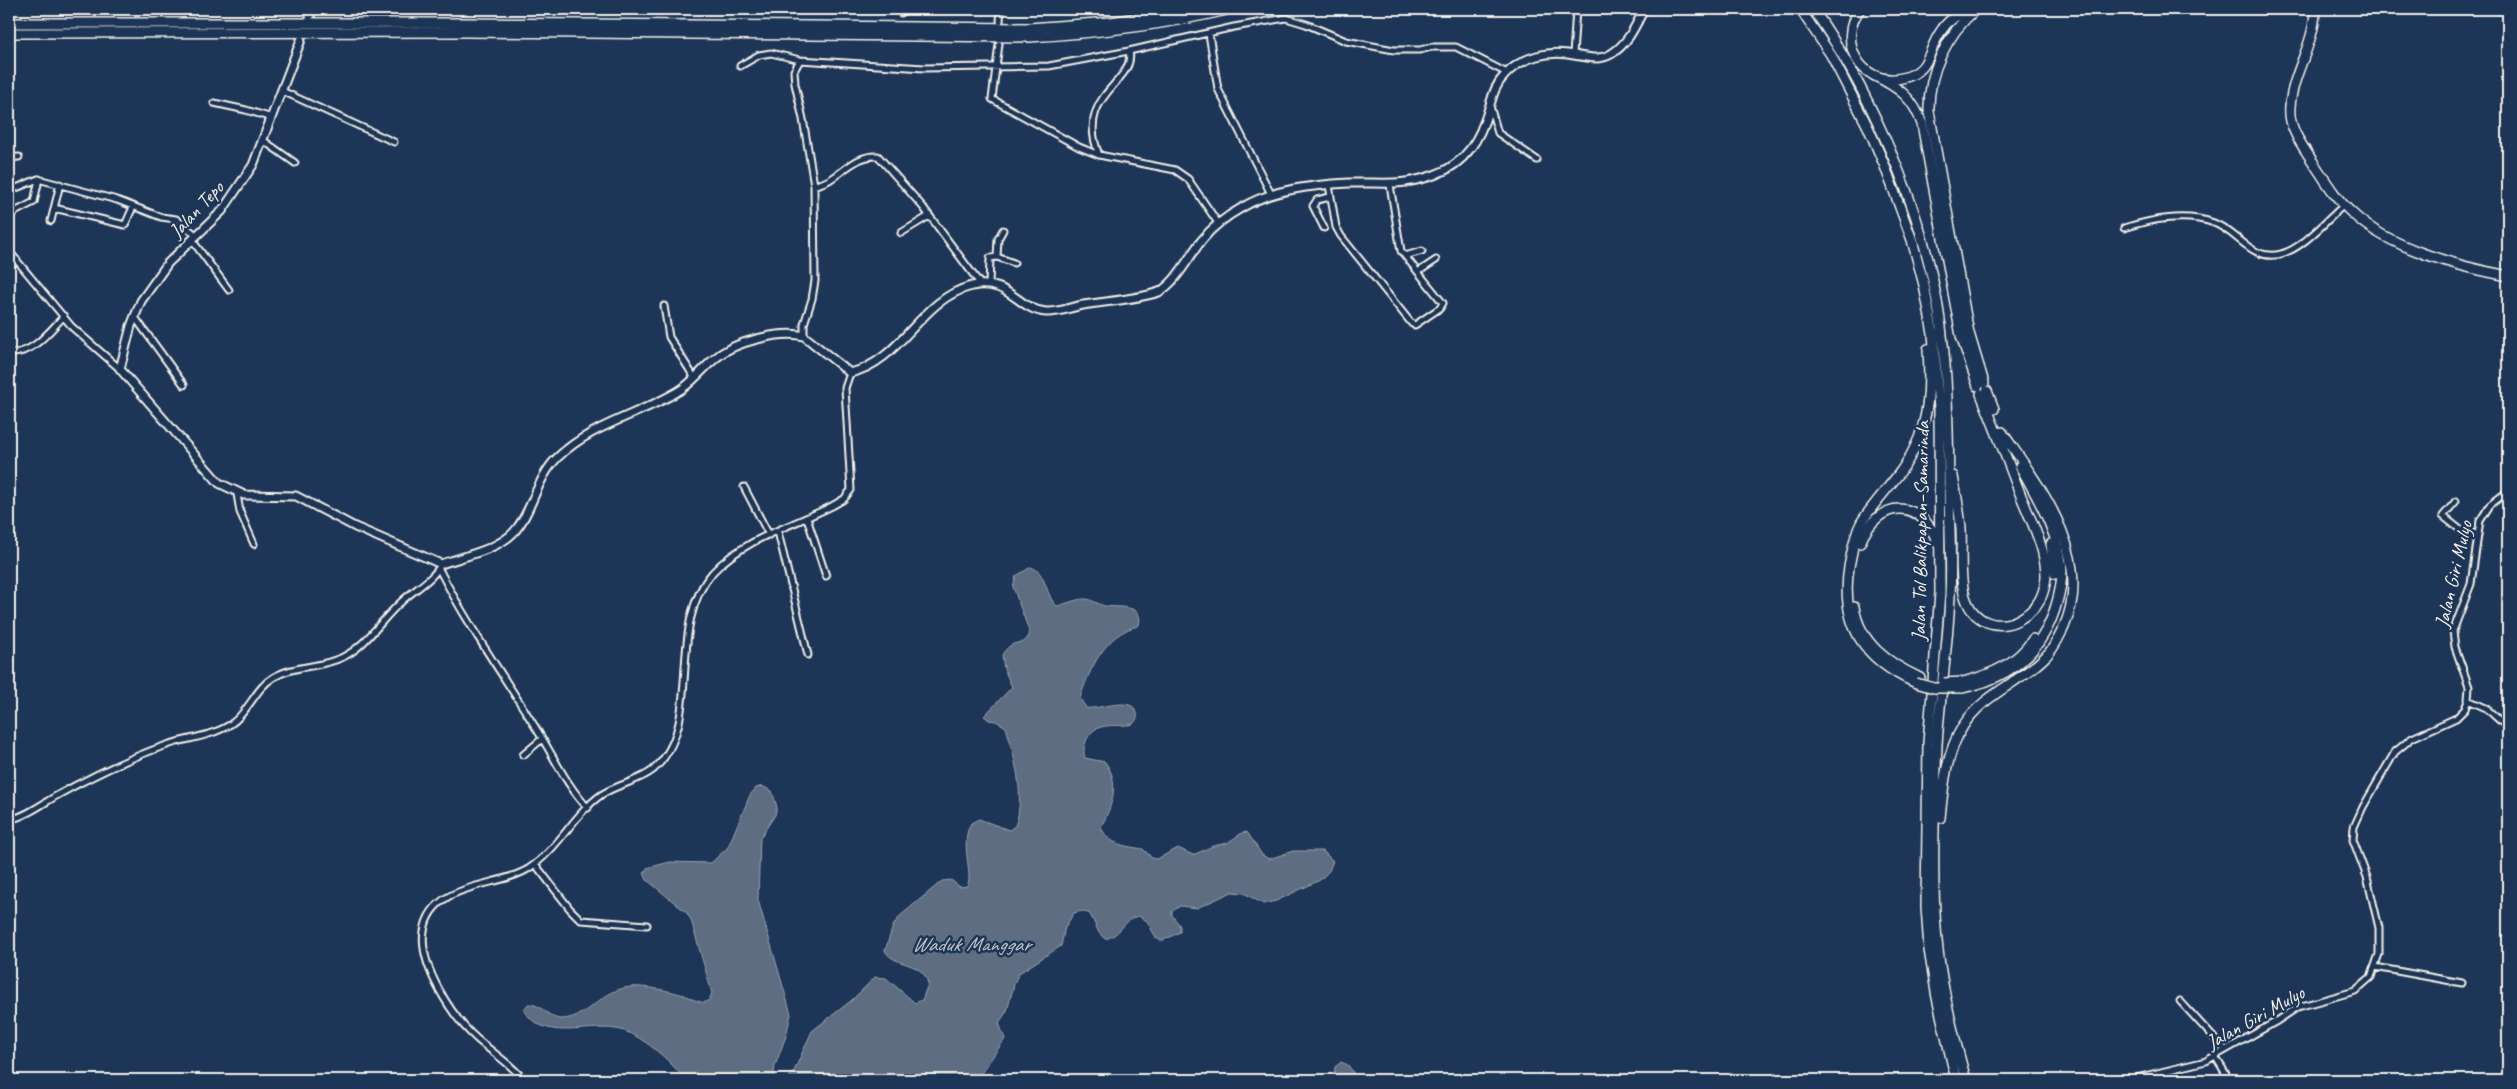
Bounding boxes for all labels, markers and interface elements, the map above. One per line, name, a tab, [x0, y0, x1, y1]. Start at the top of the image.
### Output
street label: Jalan Tepo	[163, 175, 230, 244]
street label: Jalan Tol Balikpapan–Samarinda	[1906, 420, 1935, 642]
street label: Jalan Giri Mulyo	[2429, 518, 2478, 631]
water label: Waduk Manggar	[912, 931, 1033, 957]
street label: Jalan Giri Mulyo	[2201, 980, 2310, 1055]

